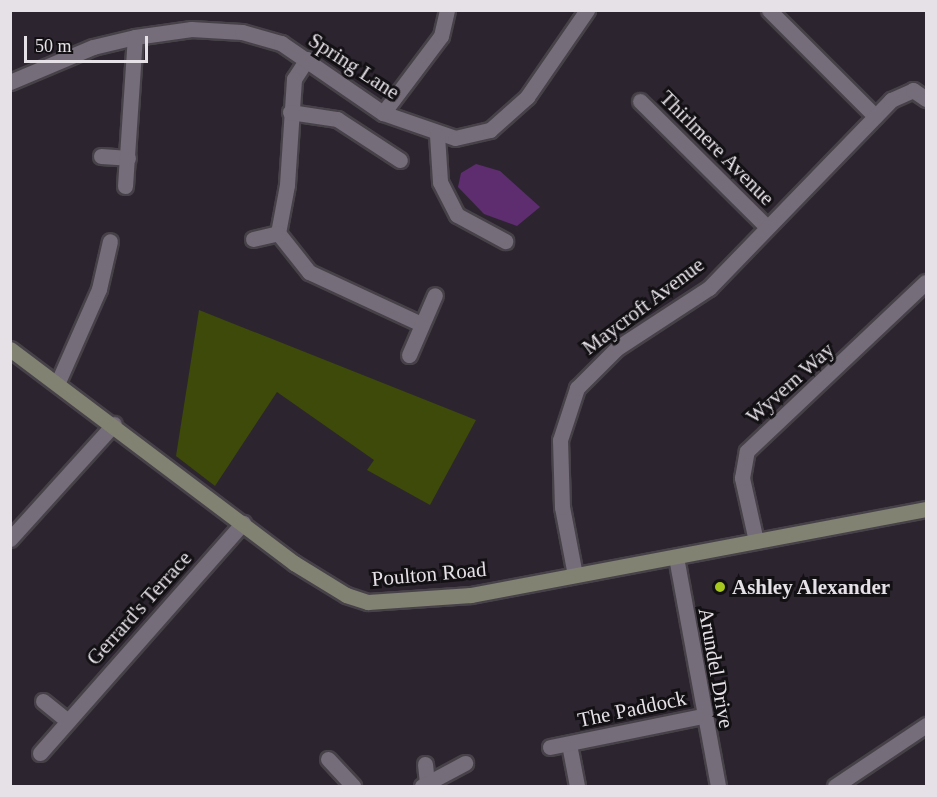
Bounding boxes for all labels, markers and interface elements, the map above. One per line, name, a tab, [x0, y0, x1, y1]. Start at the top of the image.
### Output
scale bar	[27, 24, 152, 62]
street label: Spring Lane	[304, 27, 404, 105]
text: 50 m	[35, 36, 72, 56]
street label: Thirlmere Avenue	[654, 85, 780, 211]
street label: Maycroft Avenue	[577, 252, 709, 360]
street label: Wyvern Way	[741, 337, 839, 429]
street label: Gerrard's Terrace	[81, 546, 197, 670]
street label: Poulton Road	[371, 556, 487, 592]
place label: Ashley Alexander	[732, 574, 891, 600]
marker: Ashley Alexander	[713, 580, 727, 594]
street label: Arundel Drive	[693, 606, 739, 730]
street label: The Paddock	[575, 685, 689, 733]

